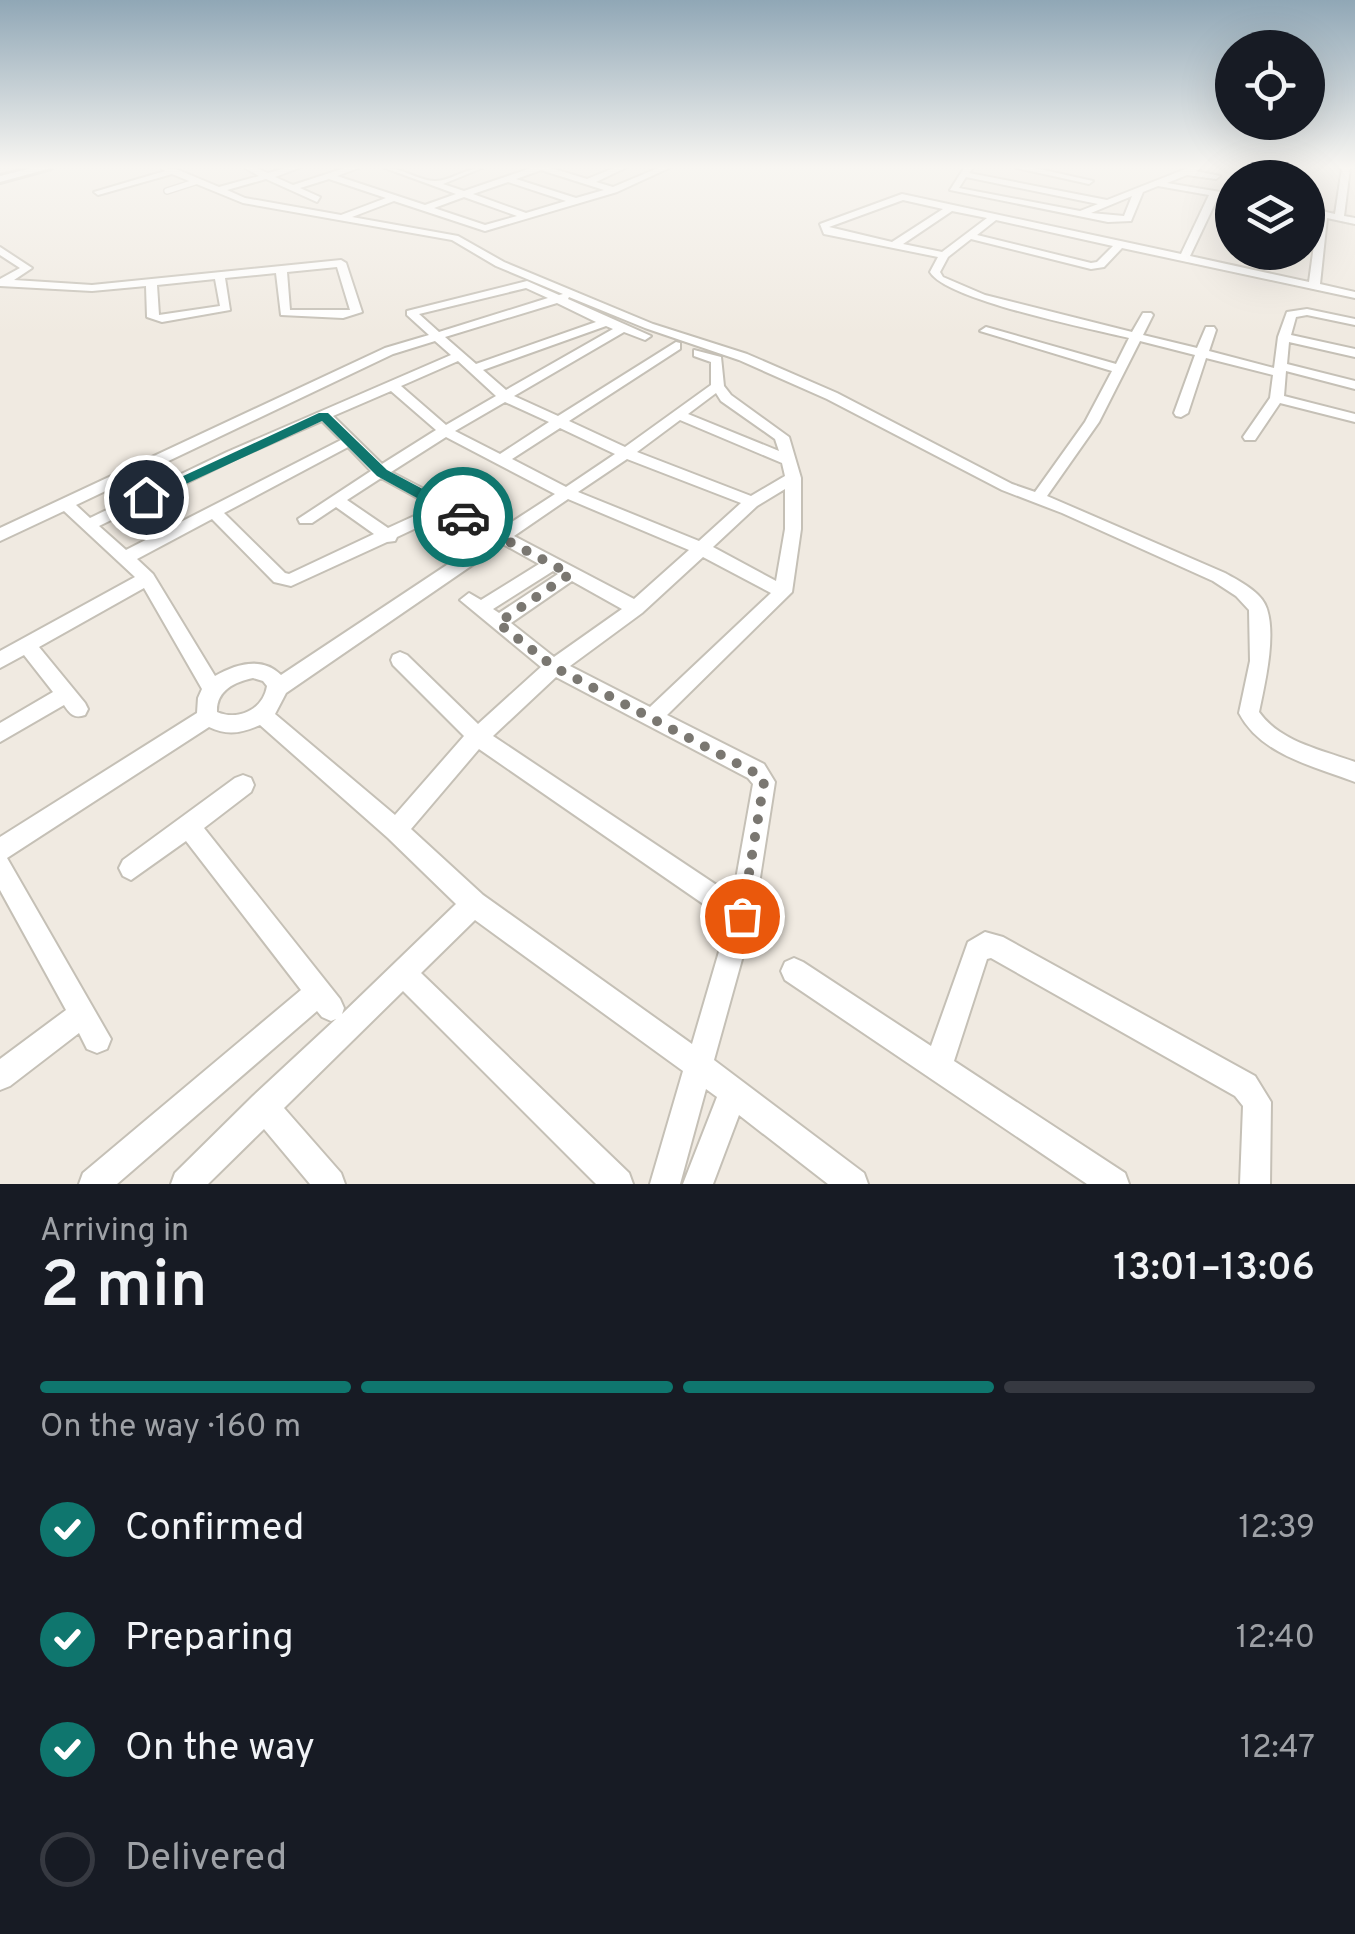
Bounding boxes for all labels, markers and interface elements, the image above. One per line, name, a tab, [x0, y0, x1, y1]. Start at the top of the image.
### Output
map controls	[1215, 30, 1325, 270]
button: locate	[1215, 30, 1325, 140]
button: layers	[1215, 160, 1325, 270]
pin	[104, 455, 189, 540]
courier	[413, 467, 513, 567]
icon: home	[119, 470, 174, 525]
icon: car	[436, 490, 491, 545]
pin	[700, 874, 785, 959]
icon: bag	[715, 889, 770, 944]
text: Arriving in	[40, 1212, 189, 1252]
text: 13:01–13:06	[1113, 1245, 1315, 1294]
text: 2 min	[40, 1248, 208, 1330]
text: On the way · 160 m	[40, 1408, 301, 1448]
icon: check	[40, 1502, 95, 1557]
text: Confirmed	[125, 1505, 304, 1554]
text: 12:39	[1239, 1509, 1315, 1549]
icon: check	[40, 1612, 95, 1667]
text: Preparing	[125, 1615, 294, 1664]
text: 12:40	[1236, 1619, 1315, 1659]
icon: check	[40, 1722, 95, 1777]
text: On the way	[125, 1725, 315, 1774]
text: 12:47	[1240, 1729, 1315, 1769]
text: Delivered	[125, 1835, 287, 1884]

